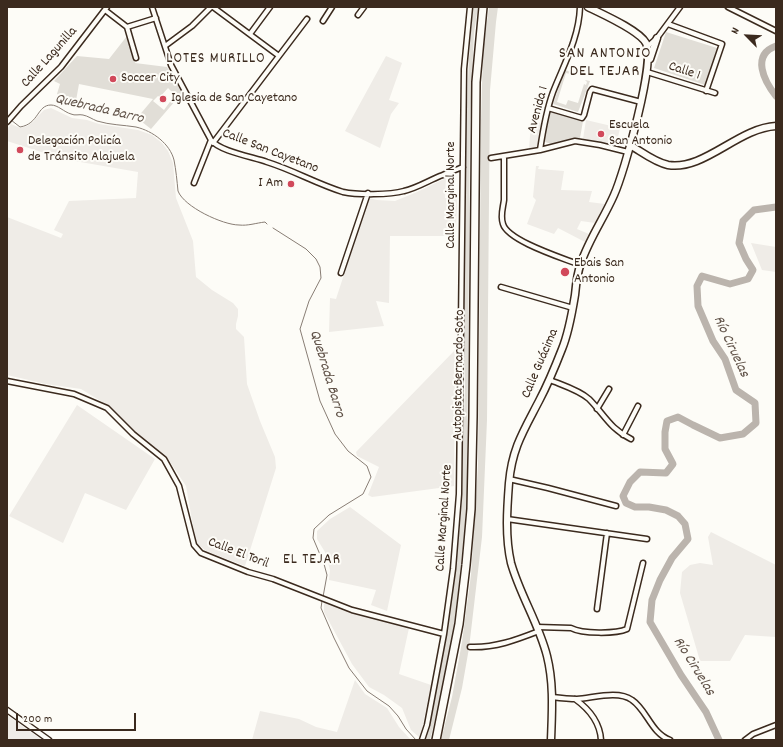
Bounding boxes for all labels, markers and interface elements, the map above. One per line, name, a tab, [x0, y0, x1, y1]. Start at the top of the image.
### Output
north arrow	[727, 16, 767, 56]
street label: Calle Lagunilla	[18, 24, 82, 92]
text: N	[728, 25, 744, 37]
district label: SAN ANTONIO DEL TEJAR	[559, 45, 651, 83]
district label: LOTES MURILLO	[166, 51, 266, 69]
street label: Calle 1	[666, 59, 702, 85]
place label: Soccer City	[121, 71, 180, 87]
marker: Soccer City	[108, 74, 118, 84]
street label: Avenida 1	[525, 85, 553, 135]
water label: Quebrada Barro	[53, 91, 145, 129]
place label: Iglesia de San Cayetano	[171, 91, 297, 107]
marker: Iglesia de San Cayetano	[158, 94, 168, 104]
place label: Escuela San Antonio	[609, 118, 672, 150]
street label: Calle San Cayetano	[220, 126, 320, 178]
marker: Escuela San Antonio	[596, 129, 606, 139]
place label: Delegación Policía de Tránsito Alajuela	[28, 134, 135, 166]
street label: Calle Marginal Norte	[444, 141, 460, 249]
marker: Delegación Policía de Tránsito Alajuela	[15, 145, 25, 155]
place label: I Am	[258, 176, 283, 192]
marker: I Am	[286, 179, 296, 189]
place label: Ebais San Antonio	[574, 256, 624, 288]
marker: Ebais San Antonio	[559, 266, 571, 278]
street label: Autopista Bernardo Soto	[450, 309, 470, 441]
water label: Río Ciruelas	[708, 313, 752, 381]
street label: Calle Guácima	[519, 327, 563, 401]
water label: Quebrada Barro	[304, 328, 348, 420]
street label: Calle Marginal Norte	[433, 464, 457, 572]
street label: Calle El Toril	[205, 535, 271, 573]
district label: EL TEJAR	[283, 552, 341, 570]
water label: Río Ciruelas	[668, 634, 718, 700]
scale bar	[18, 705, 138, 731]
text: 200 m	[23, 711, 52, 728]

